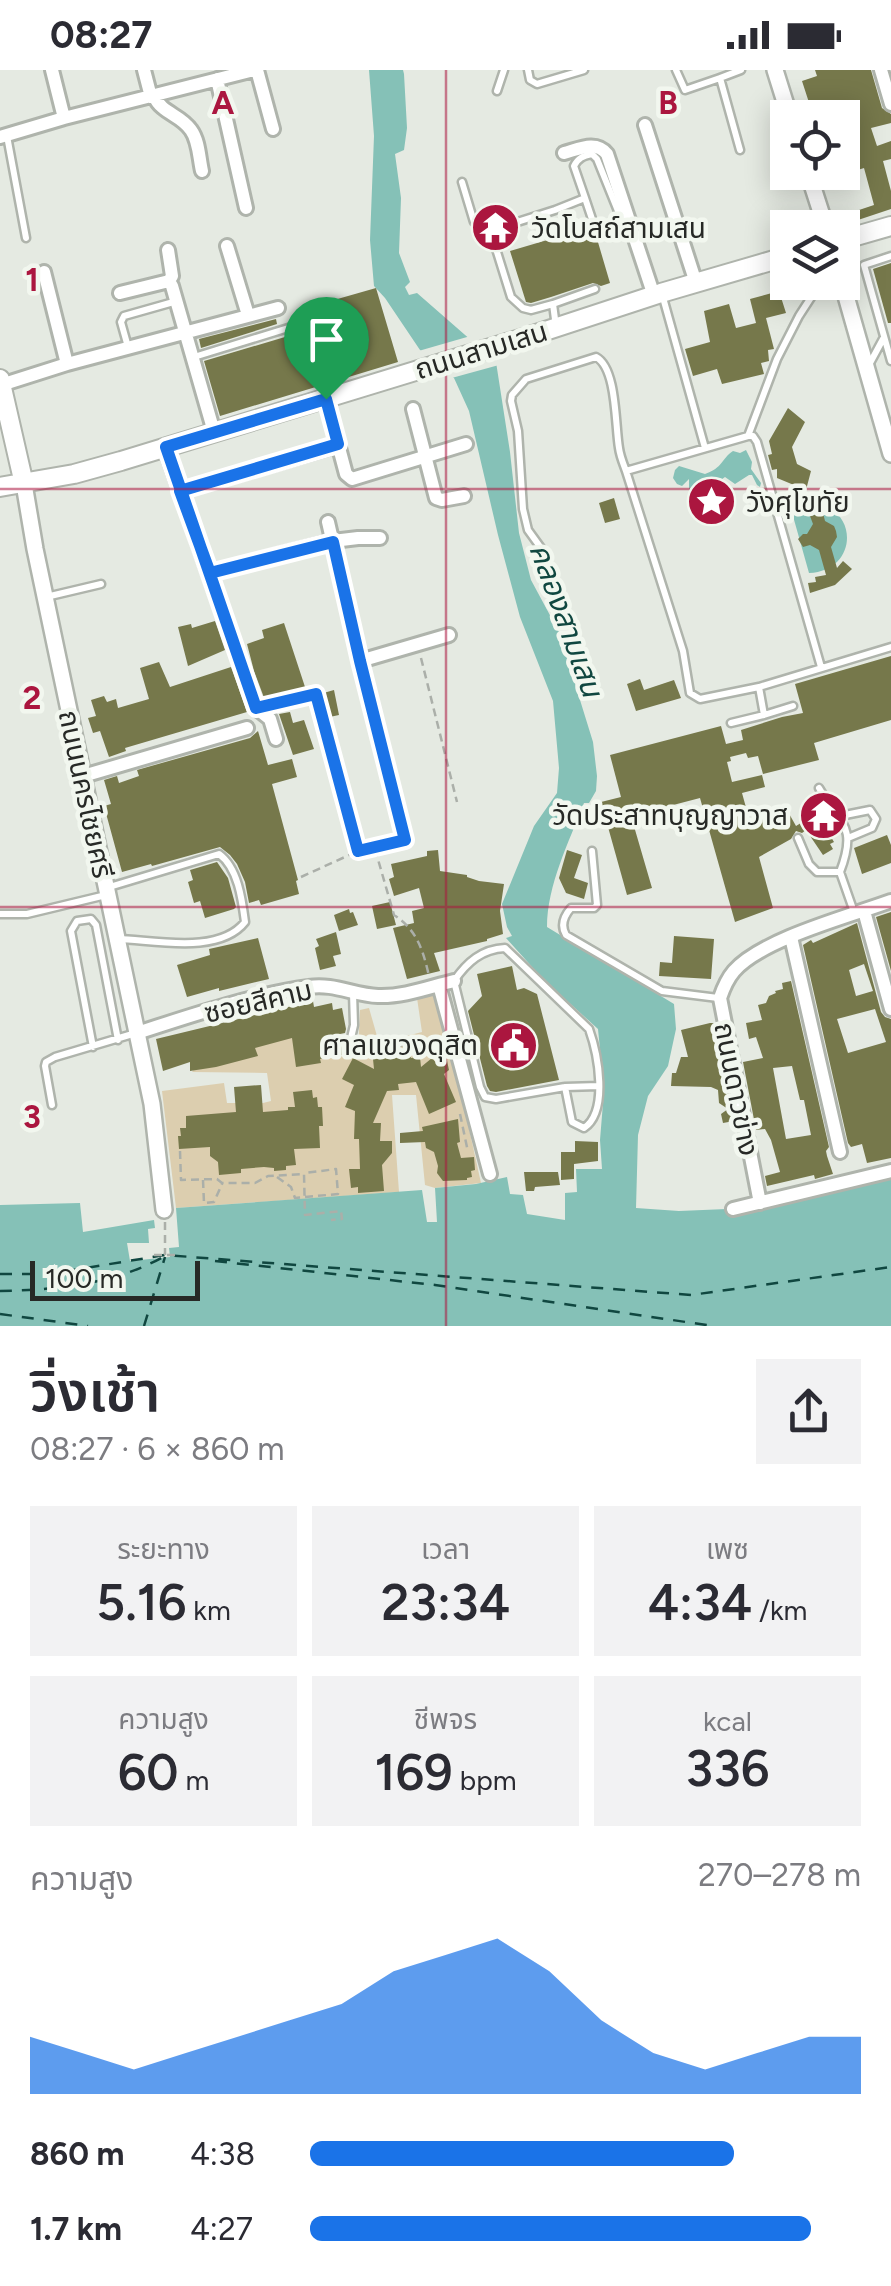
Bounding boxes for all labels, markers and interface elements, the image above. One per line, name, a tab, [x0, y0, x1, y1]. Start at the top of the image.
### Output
text: 08:27	[50, 12, 152, 58]
text: A	[212, 84, 235, 122]
text: B	[658, 84, 678, 122]
map controls	[770, 100, 860, 300]
button: locate	[770, 100, 860, 190]
temple icon: วัดโบสถ์สามเสน	[470, 202, 522, 254]
button: layers	[770, 210, 860, 300]
place label: วัดโบสถ์สามเสน	[531, 211, 706, 245]
text: 1	[25, 261, 39, 299]
pin	[284, 297, 369, 400]
icon: arrive	[299, 312, 354, 367]
street label: ถนนสามเสน	[411, 314, 551, 386]
place icon: วังศุโขทัย	[685, 476, 737, 528]
place label: วังศุโขทัย	[746, 485, 850, 519]
water label: คลองสามเสน	[522, 538, 612, 703]
text: 2	[23, 679, 41, 717]
street label: ถนนนครไชยศรี	[52, 707, 120, 881]
temple icon: วัดประสาทบุญญาวาส	[797, 789, 849, 841]
place label: วัดประสาทบุญญาวาส	[552, 798, 788, 832]
street label: ซอยสีคาม	[201, 972, 315, 1030]
public building icon: ศาลแขวงดุสิต	[487, 1019, 539, 1071]
street label: ถนนดาวข่าง	[707, 1019, 767, 1159]
place label: ศาลแขวงดุสิต	[322, 1028, 478, 1062]
text: 3	[23, 1098, 41, 1136]
scale bar	[30, 1256, 200, 1300]
text: 100 m	[45, 1261, 123, 1295]
text: วิ่งเช้า	[30, 1359, 160, 1425]
button: share	[756, 1359, 861, 1464]
text: 08:27 · 6 × 860 m	[30, 1430, 285, 1468]
text: ระยะทาง	[117, 1532, 210, 1566]
text: เวลา	[421, 1532, 470, 1566]
text: เพซ	[706, 1532, 749, 1566]
text: 5.16	[96, 1572, 186, 1633]
text: 23:34	[381, 1572, 510, 1633]
text: 4:34	[648, 1572, 752, 1633]
text: km	[186, 1593, 231, 1627]
text: /km	[752, 1593, 807, 1627]
text: ความสูง	[118, 1702, 209, 1736]
text: ชีพจร	[414, 1702, 477, 1736]
text: kcal	[703, 1704, 752, 1738]
text: 336	[686, 1738, 769, 1799]
text: 60	[118, 1742, 179, 1803]
text: 169	[374, 1742, 453, 1803]
text: m	[179, 1763, 209, 1797]
text: bpm	[453, 1763, 517, 1797]
text: 270–278 m	[698, 1856, 861, 1894]
text: ความสูง	[30, 1860, 134, 1898]
text: 860 m	[30, 2135, 124, 2173]
text: 4:38	[190, 2135, 255, 2173]
text: 1.7 km	[30, 2210, 122, 2248]
text: 4:27	[190, 2210, 253, 2248]

